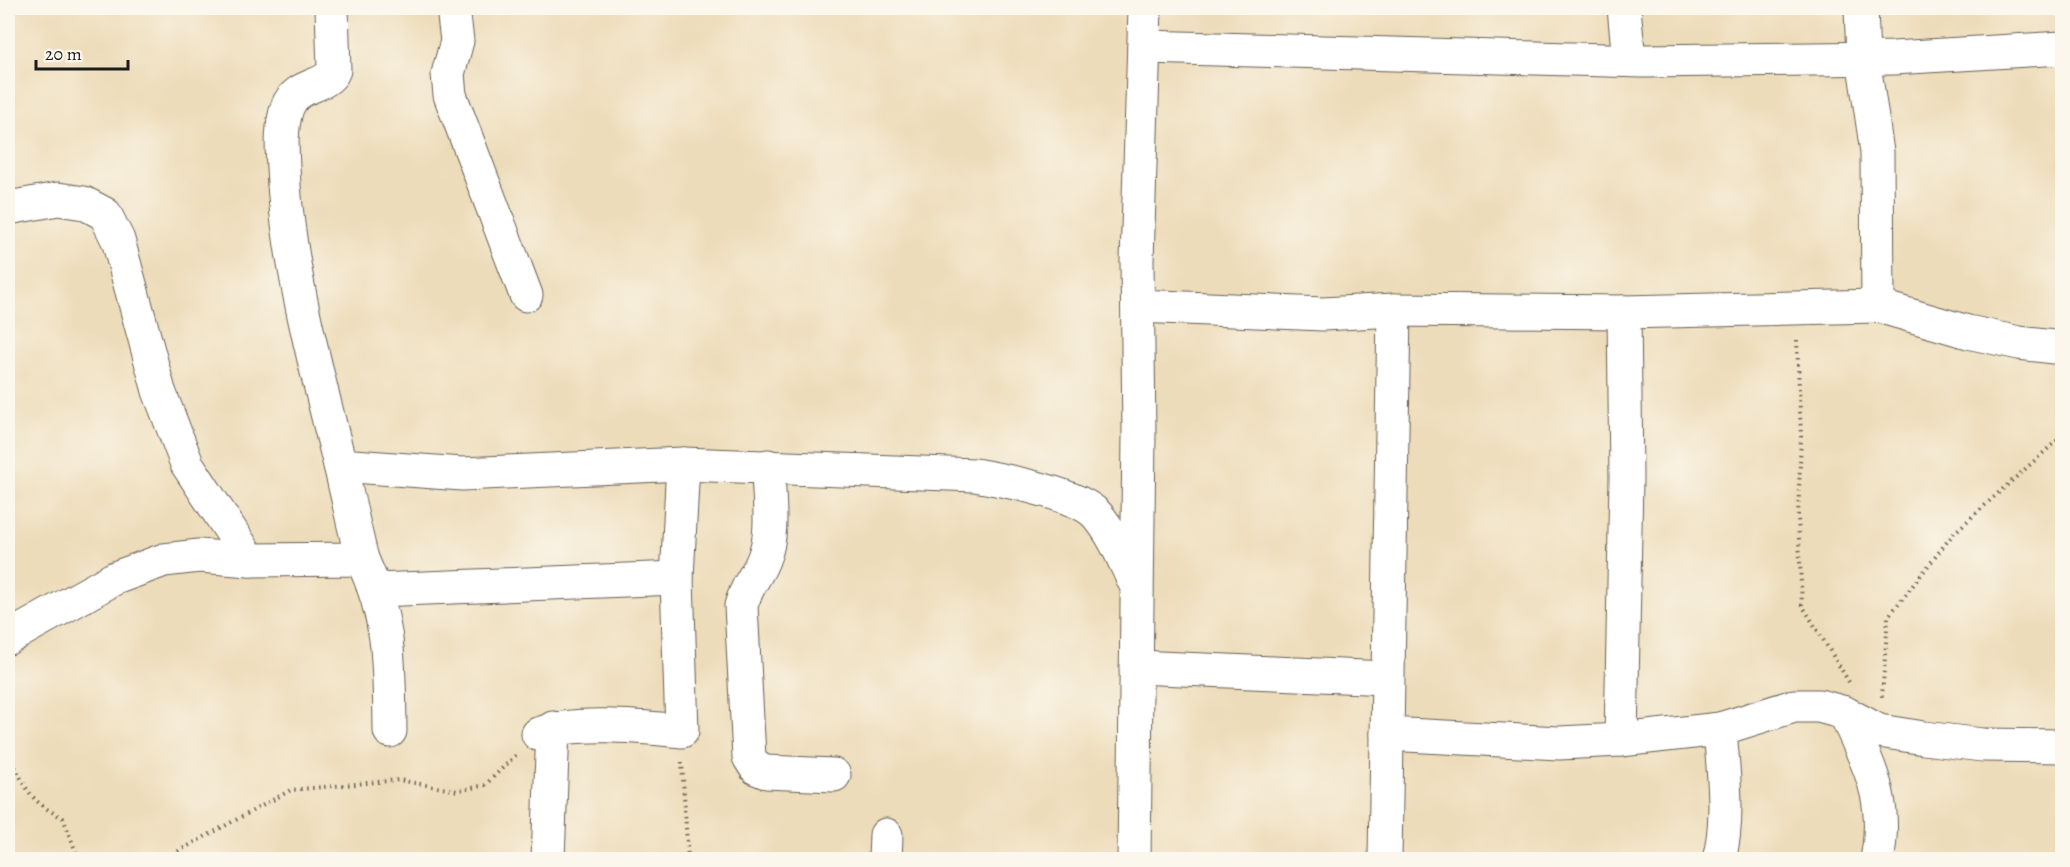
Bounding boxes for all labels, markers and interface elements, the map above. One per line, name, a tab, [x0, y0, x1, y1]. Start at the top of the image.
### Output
scale bar	[36, 33, 128, 71]
text: 20 m	[45, 42, 82, 66]

